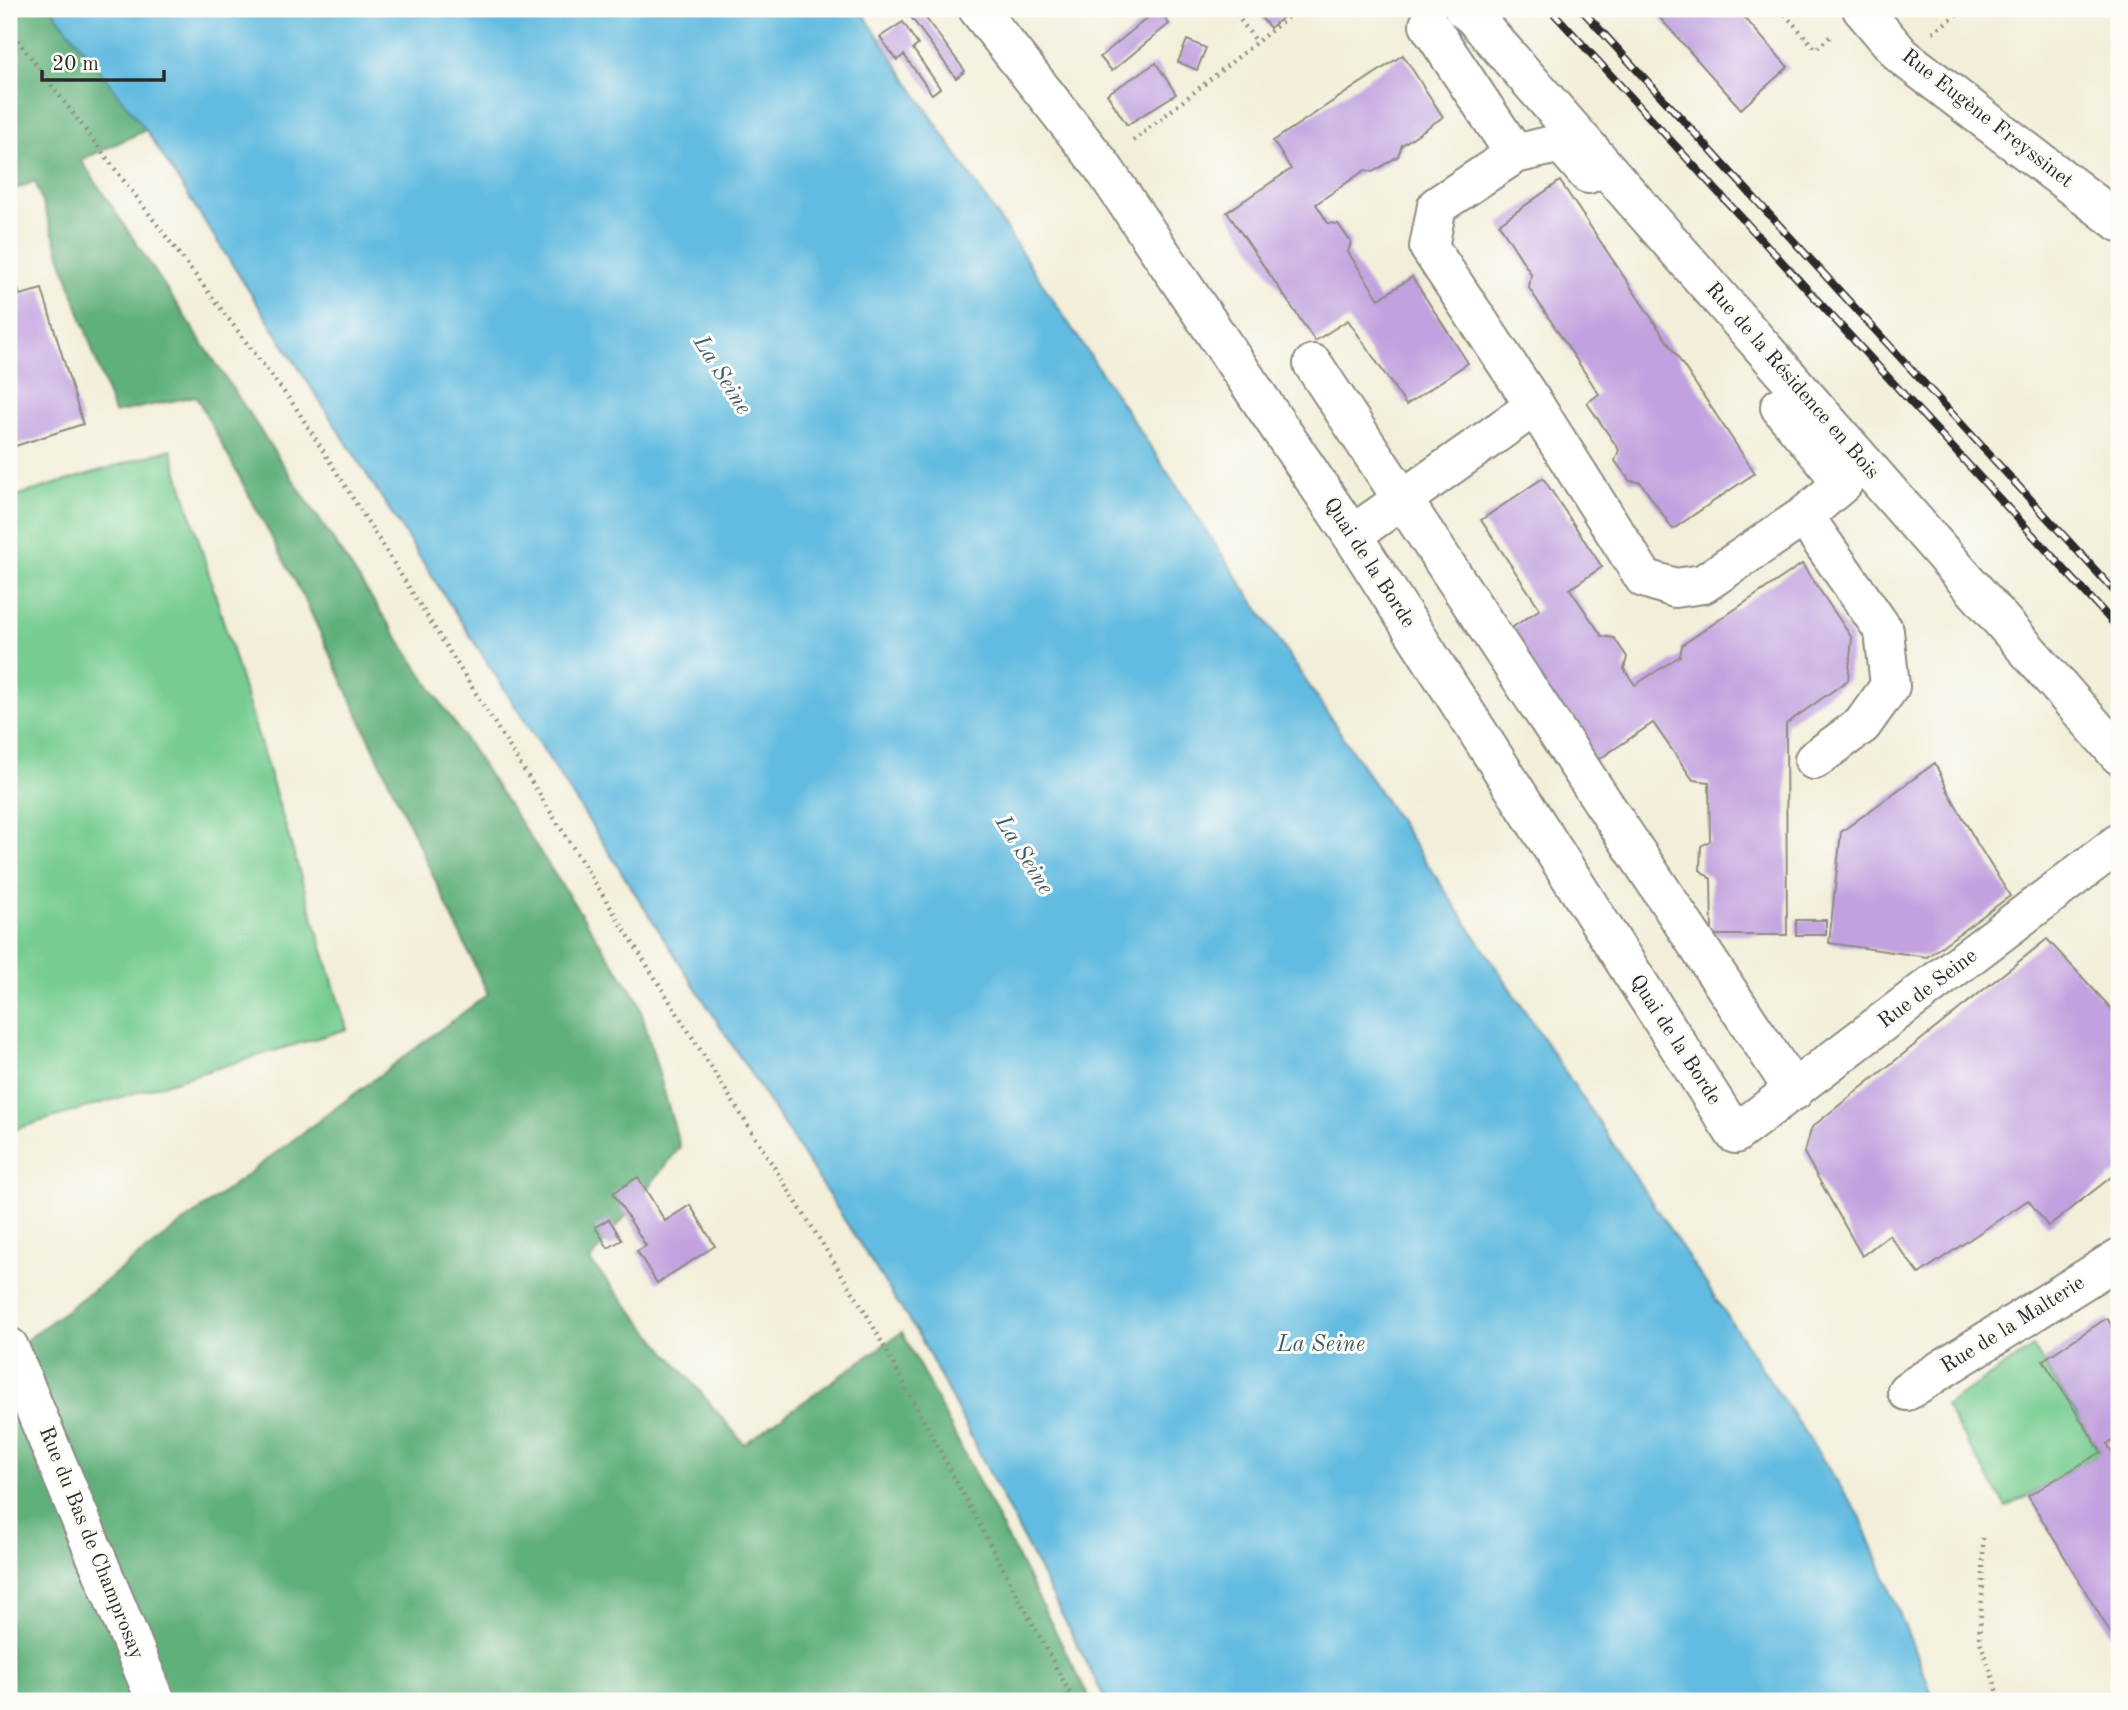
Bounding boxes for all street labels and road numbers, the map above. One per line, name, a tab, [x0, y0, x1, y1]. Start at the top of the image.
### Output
street label: Rue Eugène Freyssinet	[1897, 46, 2077, 192]
street label: Rue de la Résidence en Bois	[1701, 279, 1883, 483]
street label: Quai de la Borde	[1319, 494, 1419, 632]
street label: Rue de Seine	[1875, 945, 1981, 1033]
street label: Quai de la Borde	[1625, 971, 1725, 1109]
street label: Rue de la Malterie	[1938, 1272, 2088, 1378]
street label: Rue du Bas de Champrosay	[35, 1424, 147, 1662]

